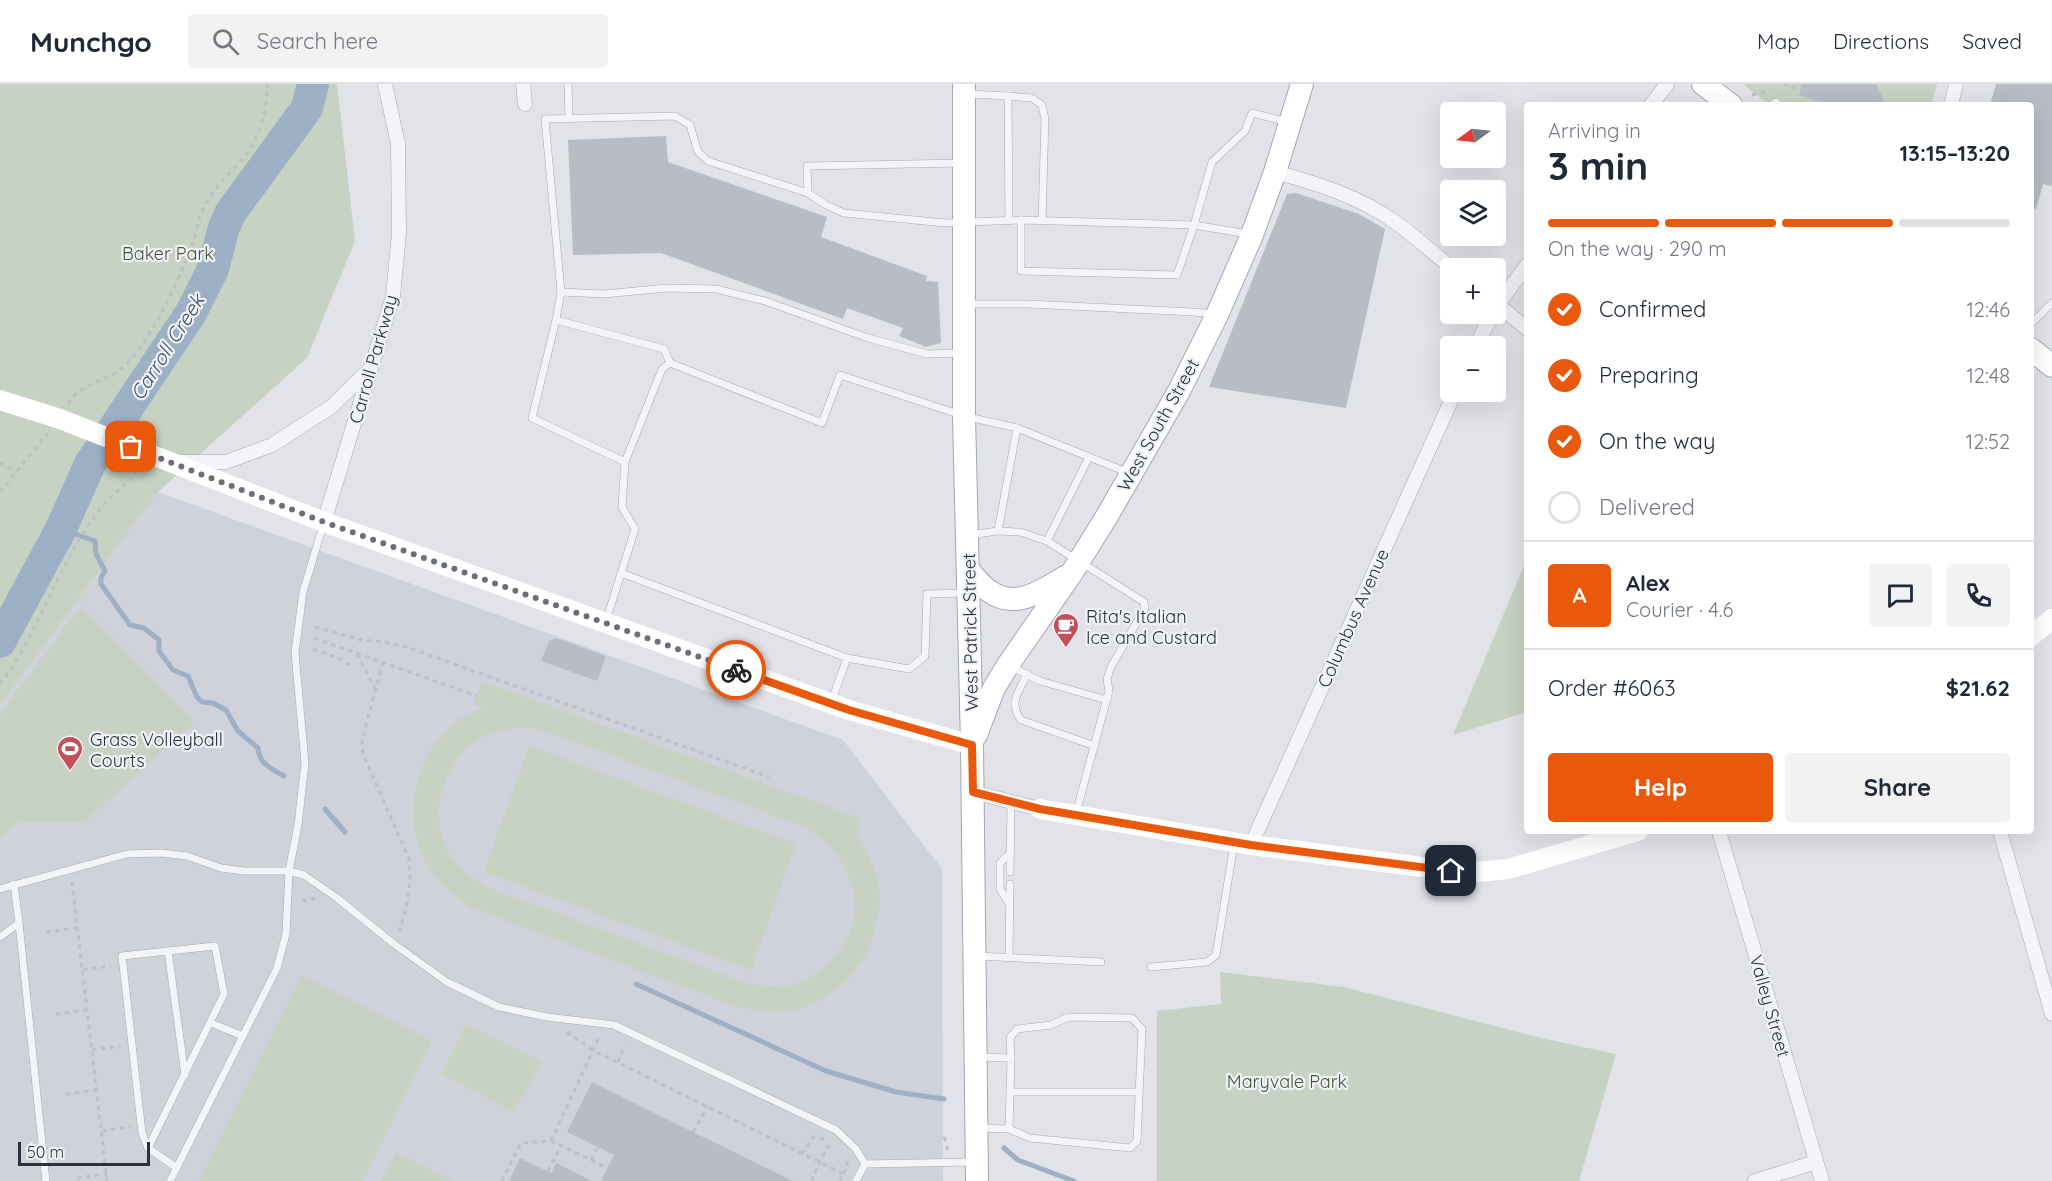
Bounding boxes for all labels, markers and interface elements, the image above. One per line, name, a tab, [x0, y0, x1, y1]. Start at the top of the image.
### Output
search box	[188, 14, 608, 68]
text: Munchgo	[30, 24, 152, 59]
icon: search	[209, 25, 242, 58]
text: Search here	[257, 27, 378, 55]
text: Map	[1757, 28, 1800, 54]
text: Directions	[1833, 28, 1929, 54]
text: Saved	[1962, 28, 2022, 54]
north arrow	[1440, 102, 1506, 168]
map controls	[1440, 102, 1506, 402]
text: Arriving in	[1548, 118, 1641, 143]
text: 13:15–13:20	[1900, 139, 2010, 167]
text: 3 min	[1548, 141, 1648, 190]
button: layers	[1440, 180, 1506, 246]
text: On the way · 290 m	[1548, 236, 1727, 261]
park label: Baker Park	[122, 242, 214, 265]
button: +	[1440, 258, 1506, 324]
water label: Carroll Creek	[124, 287, 211, 405]
street label: Carroll Parkway	[344, 292, 402, 426]
icon: check	[1548, 293, 1581, 326]
text: Confirmed	[1599, 295, 1706, 323]
text: 12:46	[1966, 297, 2010, 322]
button: −	[1440, 336, 1506, 402]
street label: West South Street	[1112, 355, 1204, 495]
icon: check	[1548, 359, 1581, 392]
text: Preparing	[1599, 361, 1699, 389]
text: 12:48	[1966, 363, 2010, 388]
pin	[105, 421, 156, 472]
icon: check	[1548, 425, 1581, 458]
text: On the way	[1599, 427, 1715, 455]
text: 12:52	[1966, 429, 2010, 454]
icon: bag	[114, 430, 147, 463]
text: Delivered	[1599, 493, 1695, 521]
street label: Columbus Avenue	[1312, 545, 1394, 691]
street label: West Patrick Street	[957, 553, 983, 711]
button: chat	[1869, 564, 1932, 627]
button: phone	[1947, 564, 2010, 627]
text: Alex	[1626, 569, 1669, 597]
text: A	[1572, 581, 1587, 609]
text: Courier · 4.6	[1626, 597, 1733, 622]
place label: Rita's Italian Ice and Custard	[1086, 605, 1217, 649]
cafe icon: Rita's Italian Ice and Custard	[1051, 611, 1081, 649]
courier	[706, 640, 766, 700]
icon: bike	[720, 654, 753, 687]
text: Order #6063	[1548, 674, 1676, 702]
text: $21.62	[1946, 674, 2010, 702]
place label: Grass Volleyball Courts	[90, 728, 223, 772]
sports icon: Grass Volleyball Courts	[55, 734, 85, 772]
button: Help	[1548, 753, 1773, 822]
button: Share	[1785, 753, 2010, 822]
pin	[1425, 845, 1476, 896]
icon: home	[1434, 854, 1467, 887]
street label: Valley Street	[1744, 952, 1796, 1060]
park label: Maryvale Park	[1227, 1070, 1347, 1093]
scale bar	[18, 1139, 150, 1166]
text: 50 m	[27, 1142, 64, 1162]

